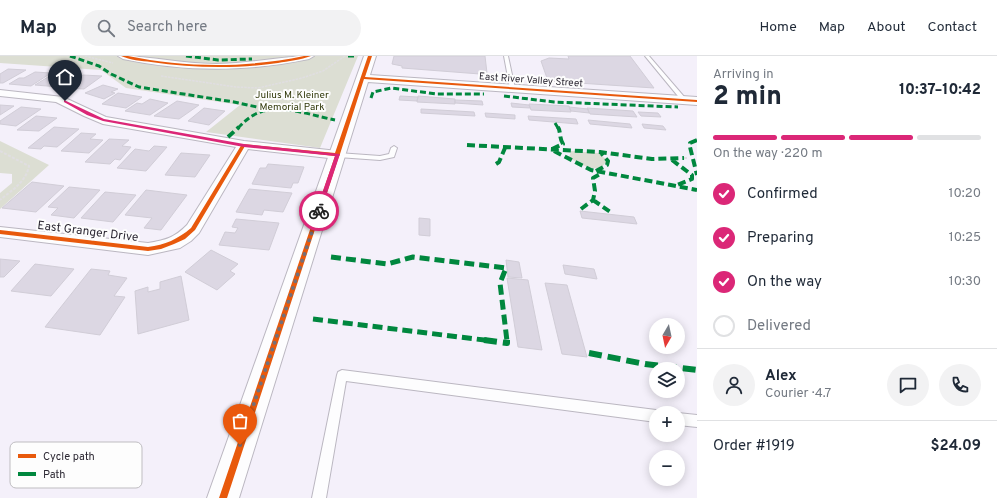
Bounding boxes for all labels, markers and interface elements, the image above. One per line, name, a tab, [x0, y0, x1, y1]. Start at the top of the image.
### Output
search box	[81, 10, 361, 46]
text: Map	[20, 16, 57, 40]
icon: search	[95, 17, 117, 39]
text: Search here	[127, 18, 207, 37]
text: Home	[760, 19, 797, 36]
text: Map	[819, 19, 845, 36]
text: About	[867, 19, 906, 36]
text: Contact	[928, 19, 977, 36]
pin	[48, 60, 82, 101]
icon: home	[54, 66, 76, 88]
text: Arriving in	[713, 67, 774, 83]
street label: East River Valley Street	[478, 70, 584, 91]
text: 2 min	[713, 81, 782, 114]
text: 10:37–10:42	[899, 81, 981, 100]
park label: Julius M. Kleiner Memorial Park	[255, 89, 329, 114]
text: On the way · 220 m	[713, 146, 822, 162]
icon: check	[713, 183, 735, 205]
text: Confirmed	[747, 185, 818, 204]
text: 10:20	[949, 186, 981, 202]
courier	[299, 191, 339, 231]
icon: bike	[308, 200, 330, 222]
street label: East Granger Drive	[36, 218, 139, 246]
icon: check	[713, 227, 735, 249]
text: Preparing	[747, 229, 814, 248]
text: 10:25	[949, 230, 981, 246]
icon: check	[713, 271, 735, 293]
text: On the way	[747, 273, 822, 292]
text: 10:30	[949, 274, 981, 290]
text: Delivered	[747, 317, 811, 336]
north arrow	[649, 318, 685, 354]
map controls	[649, 318, 685, 486]
button: layers	[649, 362, 685, 398]
button: person	[713, 364, 755, 406]
button: chat	[887, 364, 929, 406]
button: phone	[939, 364, 981, 406]
text: Alex	[765, 367, 797, 386]
text: Courier · 4.7	[765, 386, 831, 402]
pin	[223, 404, 257, 445]
button: +	[649, 406, 685, 442]
icon: bag	[229, 410, 251, 432]
text: Order #1919	[713, 437, 795, 456]
text: $24.09	[930, 437, 981, 456]
legend	[10, 442, 142, 488]
text: Cycle path	[43, 450, 95, 464]
button: −	[649, 450, 685, 486]
text: Path	[43, 468, 65, 482]

